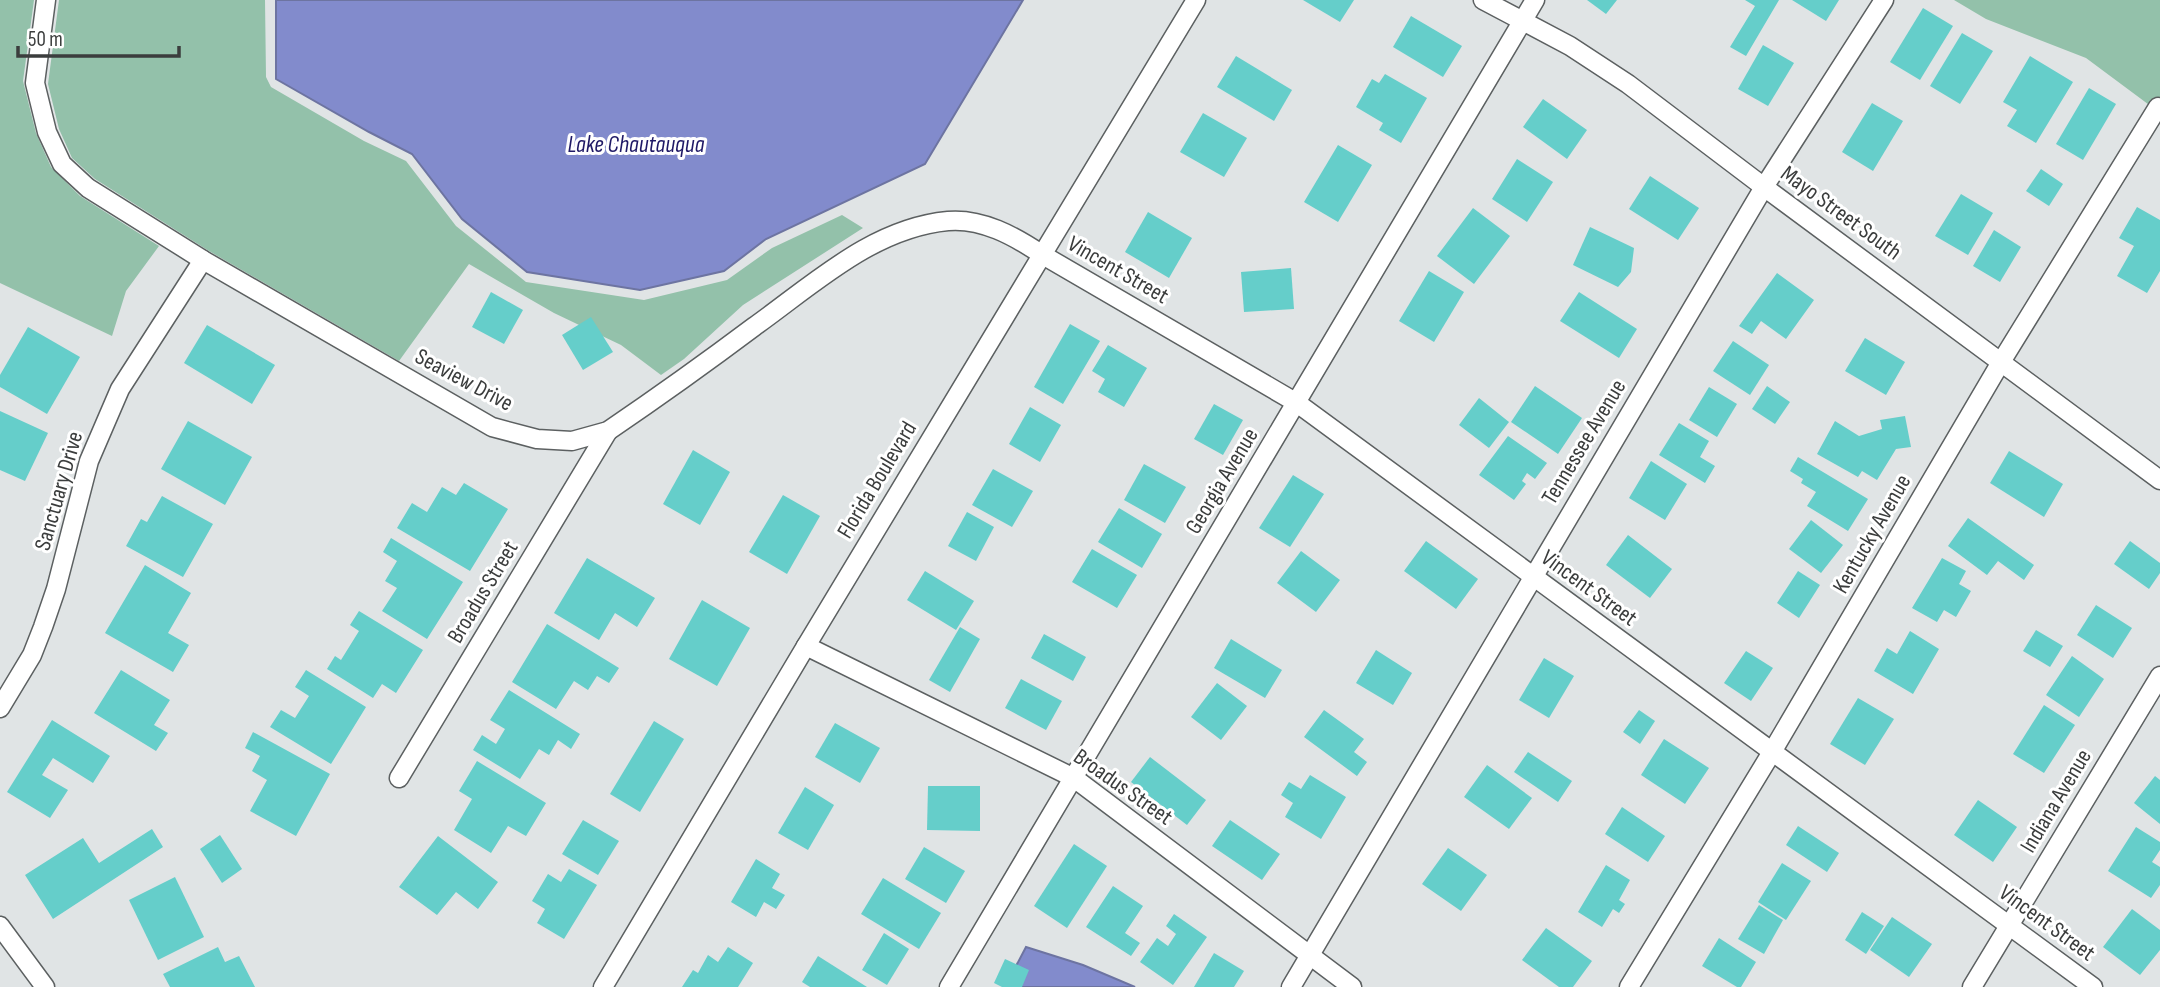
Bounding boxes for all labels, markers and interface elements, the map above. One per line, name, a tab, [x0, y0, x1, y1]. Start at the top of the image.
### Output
scale bar	[18, 14, 178, 58]
text: 50 m	[28, 27, 63, 52]
water label: Lake Chautauqua	[568, 130, 705, 159]
street label: Mayo Street South	[1775, 160, 1907, 266]
street label: Vincent Street	[1062, 230, 1174, 310]
street label: Seaview Drive	[410, 343, 518, 417]
street label: Tennessee Avenue	[1536, 375, 1632, 509]
street label: Florida Boulevard	[831, 416, 923, 544]
street label: Georgia Avenue	[1179, 423, 1265, 539]
street label: Sanctuary Drive	[29, 428, 89, 554]
street label: Kentucky Avenue	[1827, 470, 1917, 598]
street label: Broadus Street	[442, 536, 524, 648]
street label: Vincent Street	[1535, 544, 1643, 632]
street label: Broadus Street	[1068, 743, 1178, 831]
street label: Indiana Avenue	[2014, 744, 2098, 858]
street label: Vincent Street	[1993, 879, 2101, 967]

